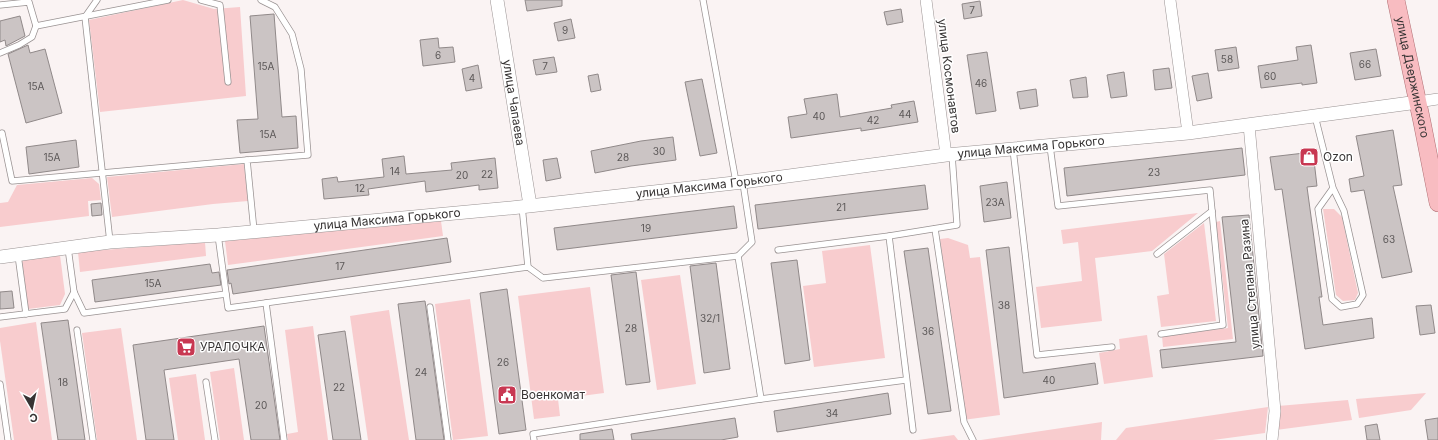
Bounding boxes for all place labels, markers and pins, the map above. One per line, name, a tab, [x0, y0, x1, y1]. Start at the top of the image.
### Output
shop icon: Ozon	[1298, 146, 1320, 168]
place label: Ozon	[1323, 149, 1353, 164]
supermarket icon: УРАЛОЧКА	[175, 336, 197, 358]
place label: УРАЛОЧКА	[200, 339, 266, 354]
public building icon: Военкомат	[496, 384, 518, 406]
place label: Военкомат	[521, 387, 586, 402]

